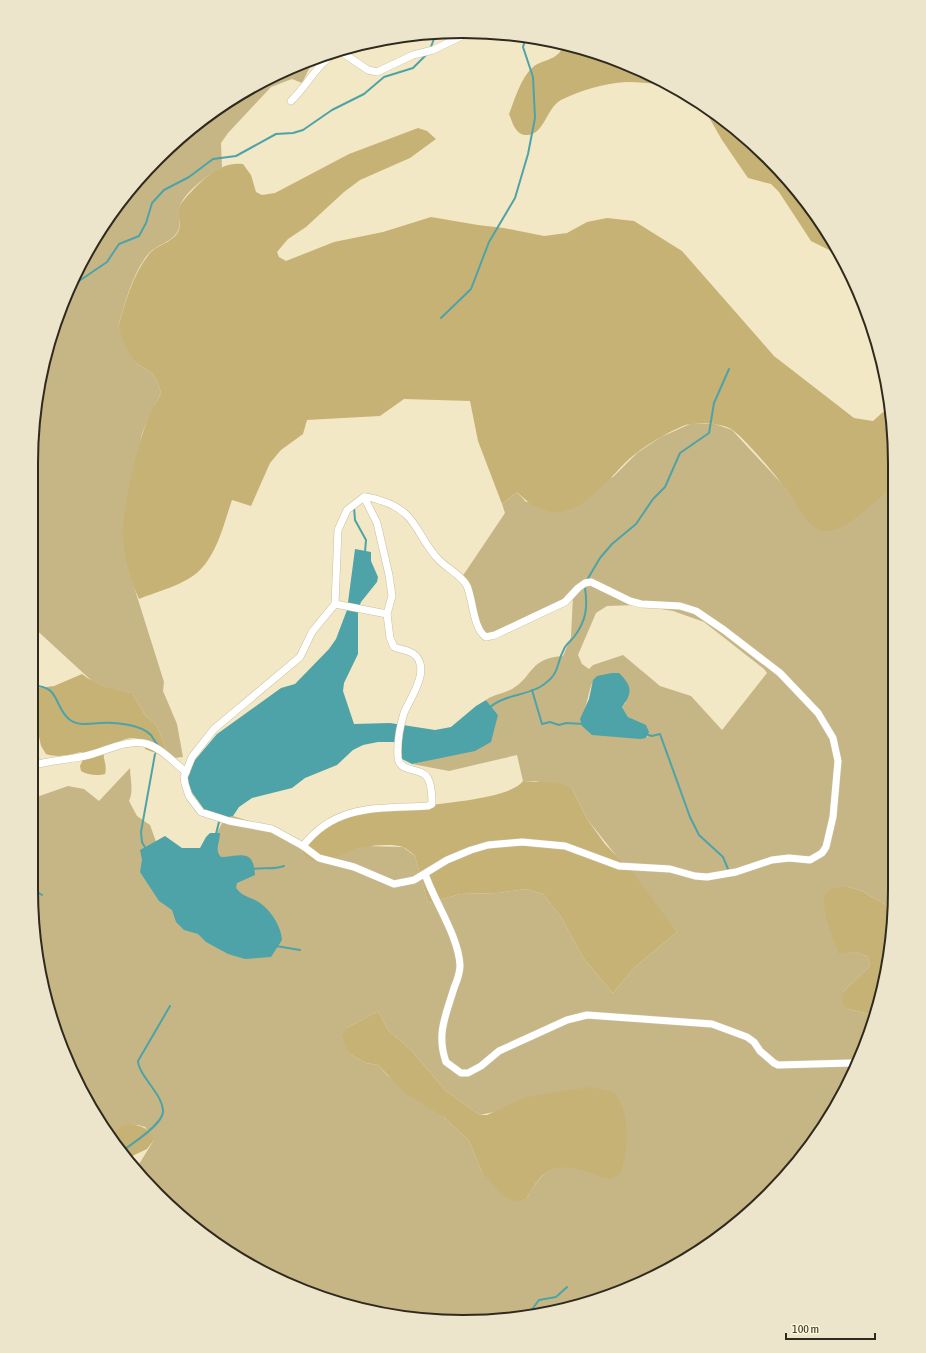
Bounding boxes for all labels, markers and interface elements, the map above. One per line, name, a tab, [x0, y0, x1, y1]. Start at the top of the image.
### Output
scale bar	[786, 1315, 875, 1341]
text: 100 m	[792, 1322, 819, 1336]

